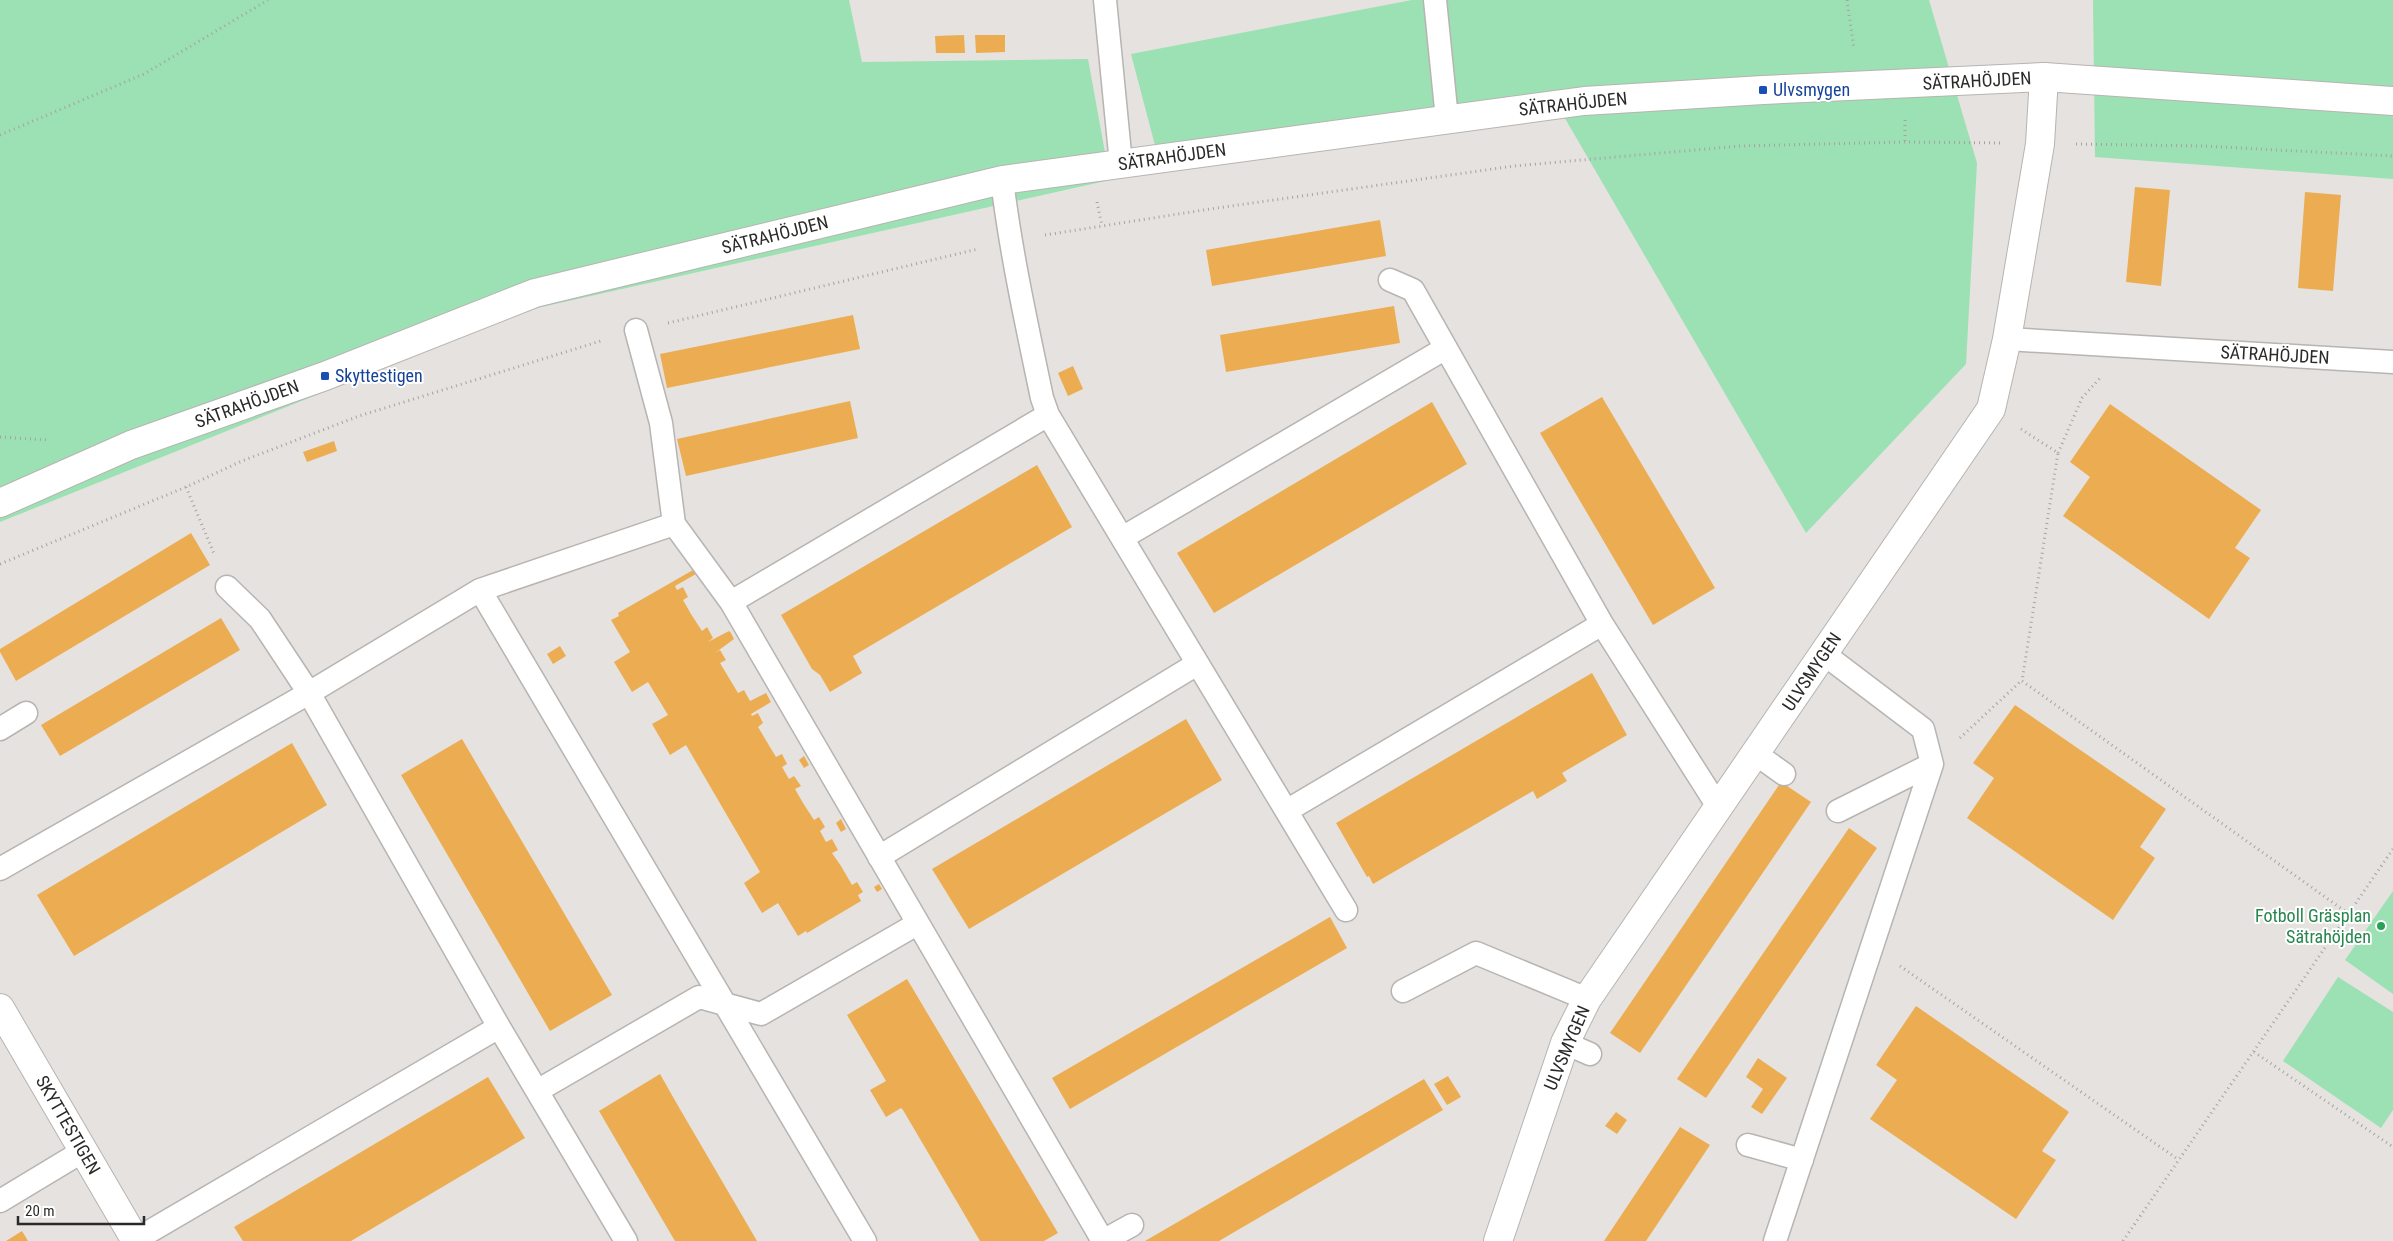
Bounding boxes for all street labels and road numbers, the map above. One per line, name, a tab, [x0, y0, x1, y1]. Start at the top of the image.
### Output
street label: SÄTRAHÖJDEN	[1922, 67, 2032, 94]
street label: SÄTRAHÖJDEN	[1518, 87, 1628, 120]
street label: SÄTRAHÖJDEN	[1117, 139, 1227, 174]
street label: SÄTRAHÖJDEN	[719, 211, 830, 258]
street label: SÄTRAHÖJDEN	[2220, 341, 2330, 368]
street label: SÄTRAHÖJDEN	[192, 375, 302, 432]
street label: ULVSMYGEN	[1778, 629, 1845, 715]
street label: ULVSMYGEN	[1539, 1002, 1594, 1093]
street label: SKYTTESTIGEN	[32, 1072, 105, 1178]

